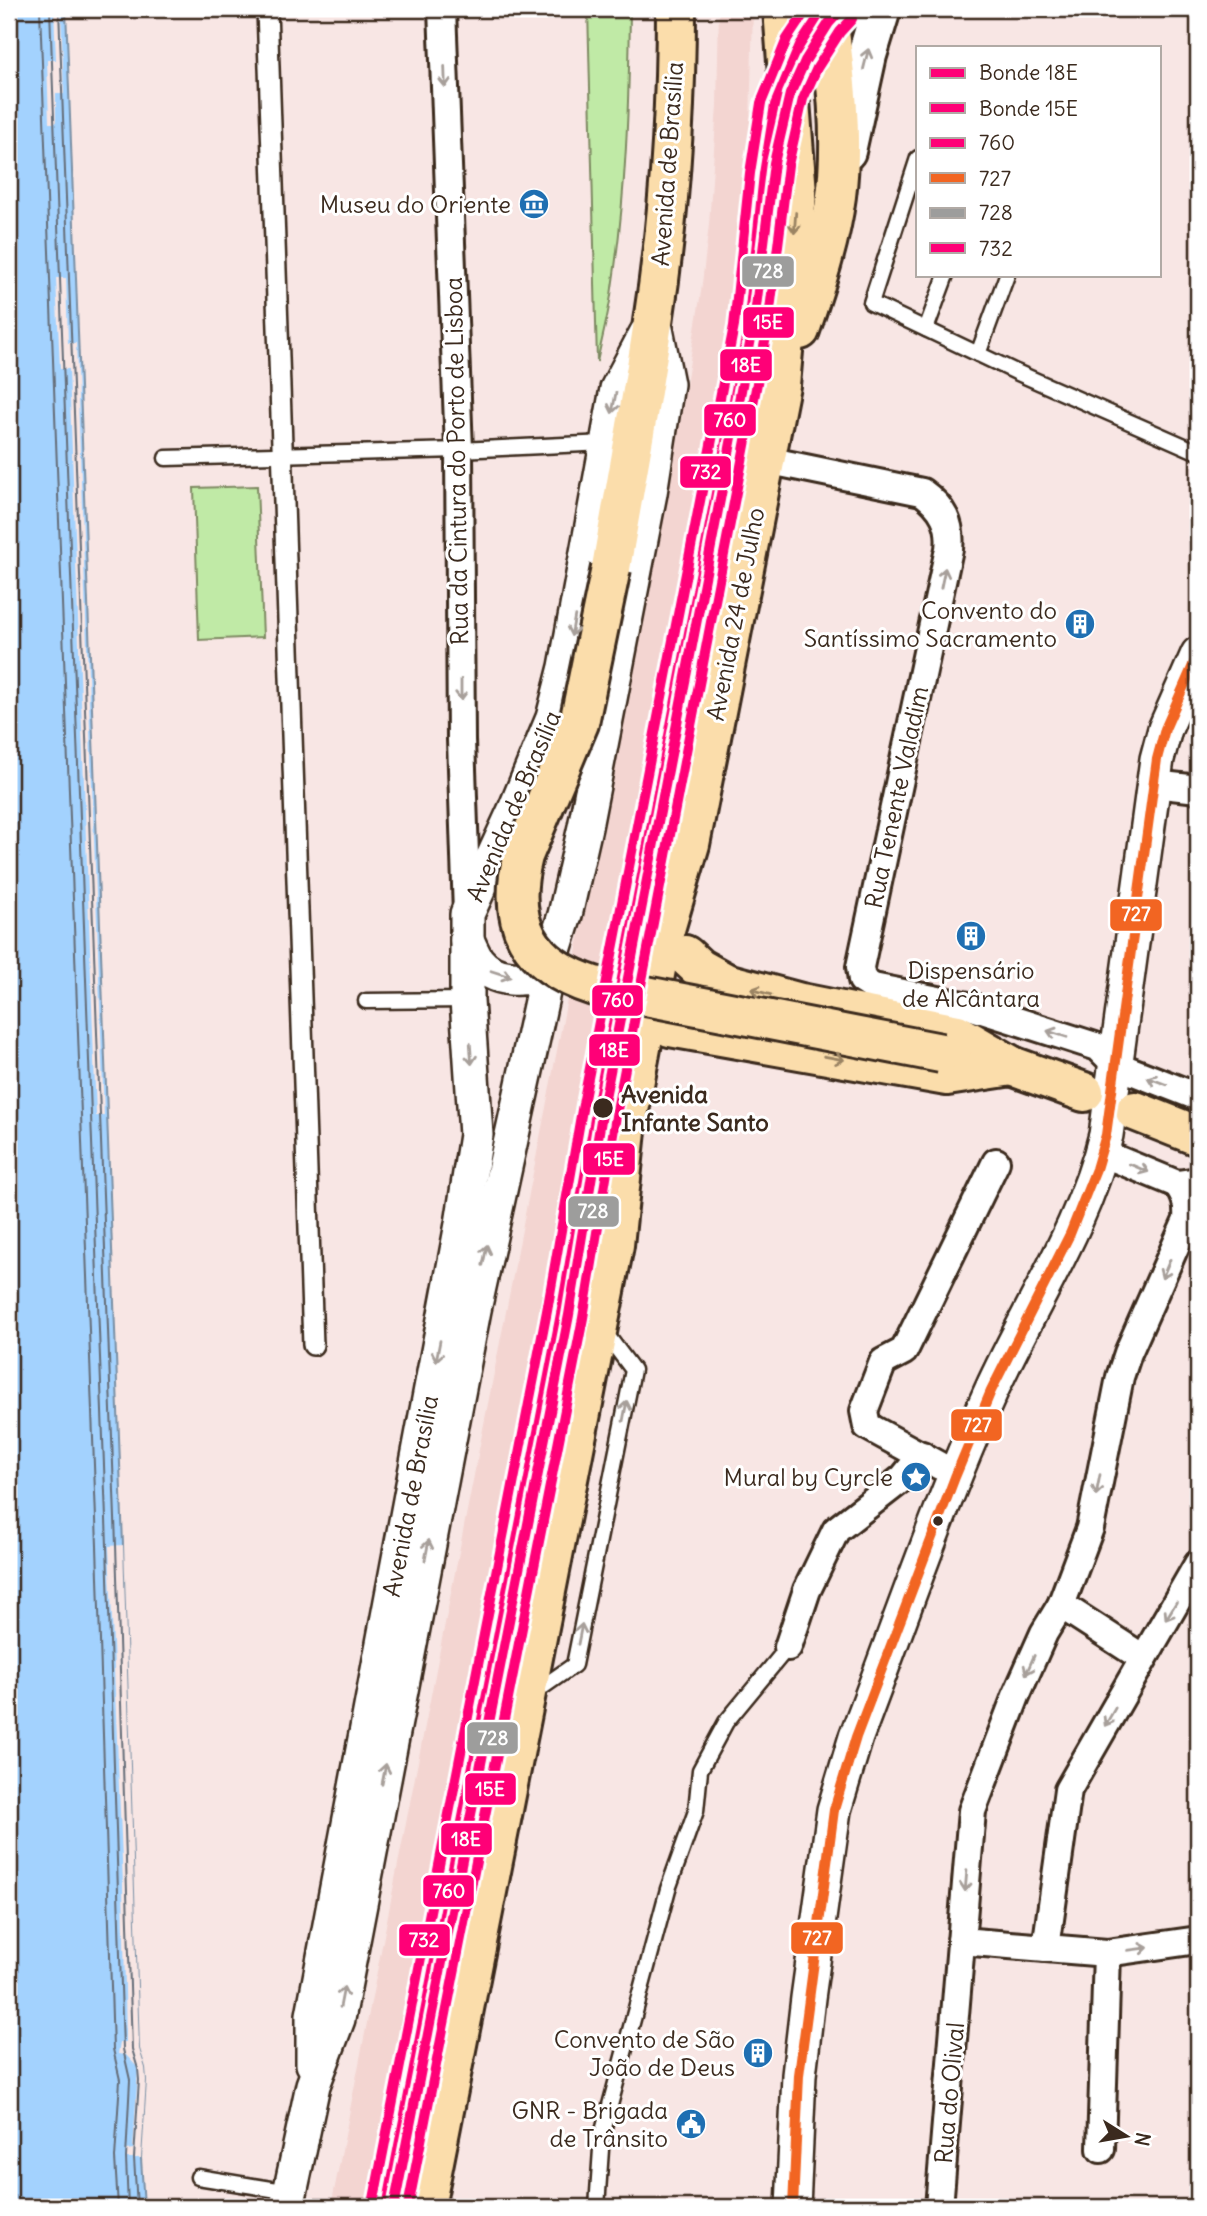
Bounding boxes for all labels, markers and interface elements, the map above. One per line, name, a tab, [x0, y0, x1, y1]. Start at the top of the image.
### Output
legend	[916, 46, 1162, 276]
one-way arrow	[860, 48, 873, 71]
text: Bonde 18E	[979, 59, 1078, 86]
street label: Avenida de Brasília	[645, 61, 689, 267]
one-way arrow	[438, 65, 451, 88]
text: Bonde 15E	[979, 95, 1078, 122]
text: 760	[979, 129, 1015, 156]
text: 727	[979, 165, 1011, 192]
museum icon: Museu do Oriente	[517, 187, 551, 221]
place label: Museu do Oriente	[320, 189, 511, 219]
text: 728	[979, 199, 1013, 226]
one-way arrow	[788, 211, 801, 234]
text: 732	[979, 235, 1013, 262]
line badge: 728	[741, 255, 795, 288]
text: 728	[753, 259, 783, 283]
street label: Rua da Cintura do Porto de Lisboa	[438, 277, 474, 645]
line badge: 15E	[742, 306, 795, 339]
text: 15E	[753, 310, 783, 334]
line badge: 18E	[719, 348, 773, 382]
text: 18E	[731, 353, 761, 377]
one-way arrow	[606, 391, 620, 414]
line badge: 760	[703, 403, 757, 437]
text: 760	[714, 408, 746, 432]
line badge: 732	[679, 455, 732, 489]
text: 732	[691, 460, 721, 484]
street label: Avenida 24 de Julho	[700, 505, 770, 723]
one-way arrow	[937, 567, 951, 590]
place label: Convento do Santíssimo Sacramento	[804, 595, 1057, 653]
building icon: Convento do Santíssimo Sacramento	[1063, 607, 1097, 641]
one-way arrow	[566, 614, 579, 637]
one-way arrow	[454, 678, 468, 701]
street label: Rua Tenente Valadim	[858, 683, 934, 911]
street label: Avenida de Brasília	[459, 706, 567, 906]
line badge: 727	[1109, 898, 1163, 932]
text: 727	[1121, 902, 1151, 926]
building icon: Dispensário de Alcântara	[954, 919, 988, 953]
place label: Dispensário de Alcântara	[902, 955, 1040, 1013]
one-way arrow	[489, 969, 511, 981]
line badge: 760	[591, 984, 644, 1017]
one-way arrow	[750, 984, 772, 997]
text: 760	[602, 988, 634, 1012]
one-way arrow	[1046, 1027, 1068, 1040]
line badge: 18E	[588, 1033, 641, 1067]
text: 18E	[599, 1038, 629, 1062]
one-way arrow	[464, 1042, 477, 1065]
one-way arrow	[822, 1052, 844, 1065]
one-way arrow	[1147, 1073, 1168, 1086]
place label: Avenida Infante Santo	[621, 1079, 769, 1137]
marker: Avenida Infante Santo	[591, 1096, 615, 1120]
line badge: 15E	[582, 1142, 636, 1176]
text: 15E	[594, 1147, 624, 1171]
one-way arrow	[1128, 1162, 1150, 1175]
line badge: 728	[567, 1195, 620, 1228]
text: 728	[578, 1199, 608, 1223]
one-way arrow	[479, 1244, 493, 1267]
one-way arrow	[1158, 1258, 1171, 1280]
one-way arrow	[430, 1339, 444, 1362]
street label: Avenida de Brasília	[376, 1393, 444, 1599]
one-way arrow	[618, 1400, 632, 1423]
line badge: 727	[950, 1408, 1003, 1442]
text: 727	[962, 1413, 992, 1437]
place icon: Mural by Cyrcle	[899, 1460, 933, 1494]
place label: Mural by Cyrcle	[724, 1462, 893, 1492]
one-way arrow	[1091, 1473, 1105, 1496]
unlabelled marker	[931, 1514, 945, 1528]
one-way arrow	[421, 1539, 435, 1562]
one-way arrow	[1163, 1601, 1177, 1621]
one-way arrow	[574, 1623, 588, 1646]
one-way arrow	[1023, 1654, 1036, 1675]
one-way arrow	[1103, 1706, 1116, 1727]
line badge: 728	[466, 1721, 519, 1755]
text: 728	[478, 1726, 508, 1750]
one-way arrow	[378, 1763, 391, 1786]
line badge: 15E	[464, 1772, 517, 1806]
text: 15E	[475, 1777, 505, 1801]
line badge: 18E	[440, 1822, 493, 1856]
text: 18E	[451, 1827, 481, 1851]
one-way arrow	[959, 1869, 972, 1892]
line badge: 760	[422, 1874, 475, 1908]
text: 760	[433, 1879, 465, 1903]
line badge: 727	[790, 1921, 844, 1955]
line badge: 732	[398, 1923, 451, 1957]
text: 727	[802, 1926, 832, 1950]
text: 732	[409, 1928, 439, 1952]
one-way arrow	[1126, 1942, 1149, 1955]
one-way arrow	[335, 1986, 349, 2009]
street label: Rua do Olival	[928, 2021, 970, 2165]
place label: Convento de São João de Deus	[554, 2024, 735, 2082]
building icon: Convento de São João de Deus	[741, 2036, 775, 2070]
place label: GNR - Brigada de Trânsito	[511, 2095, 668, 2153]
north arrow	[1092, 2100, 1162, 2170]
public building icon: GNR - Brigada de Trânsito	[674, 2107, 708, 2141]
text: N	[1130, 2131, 1156, 2148]

